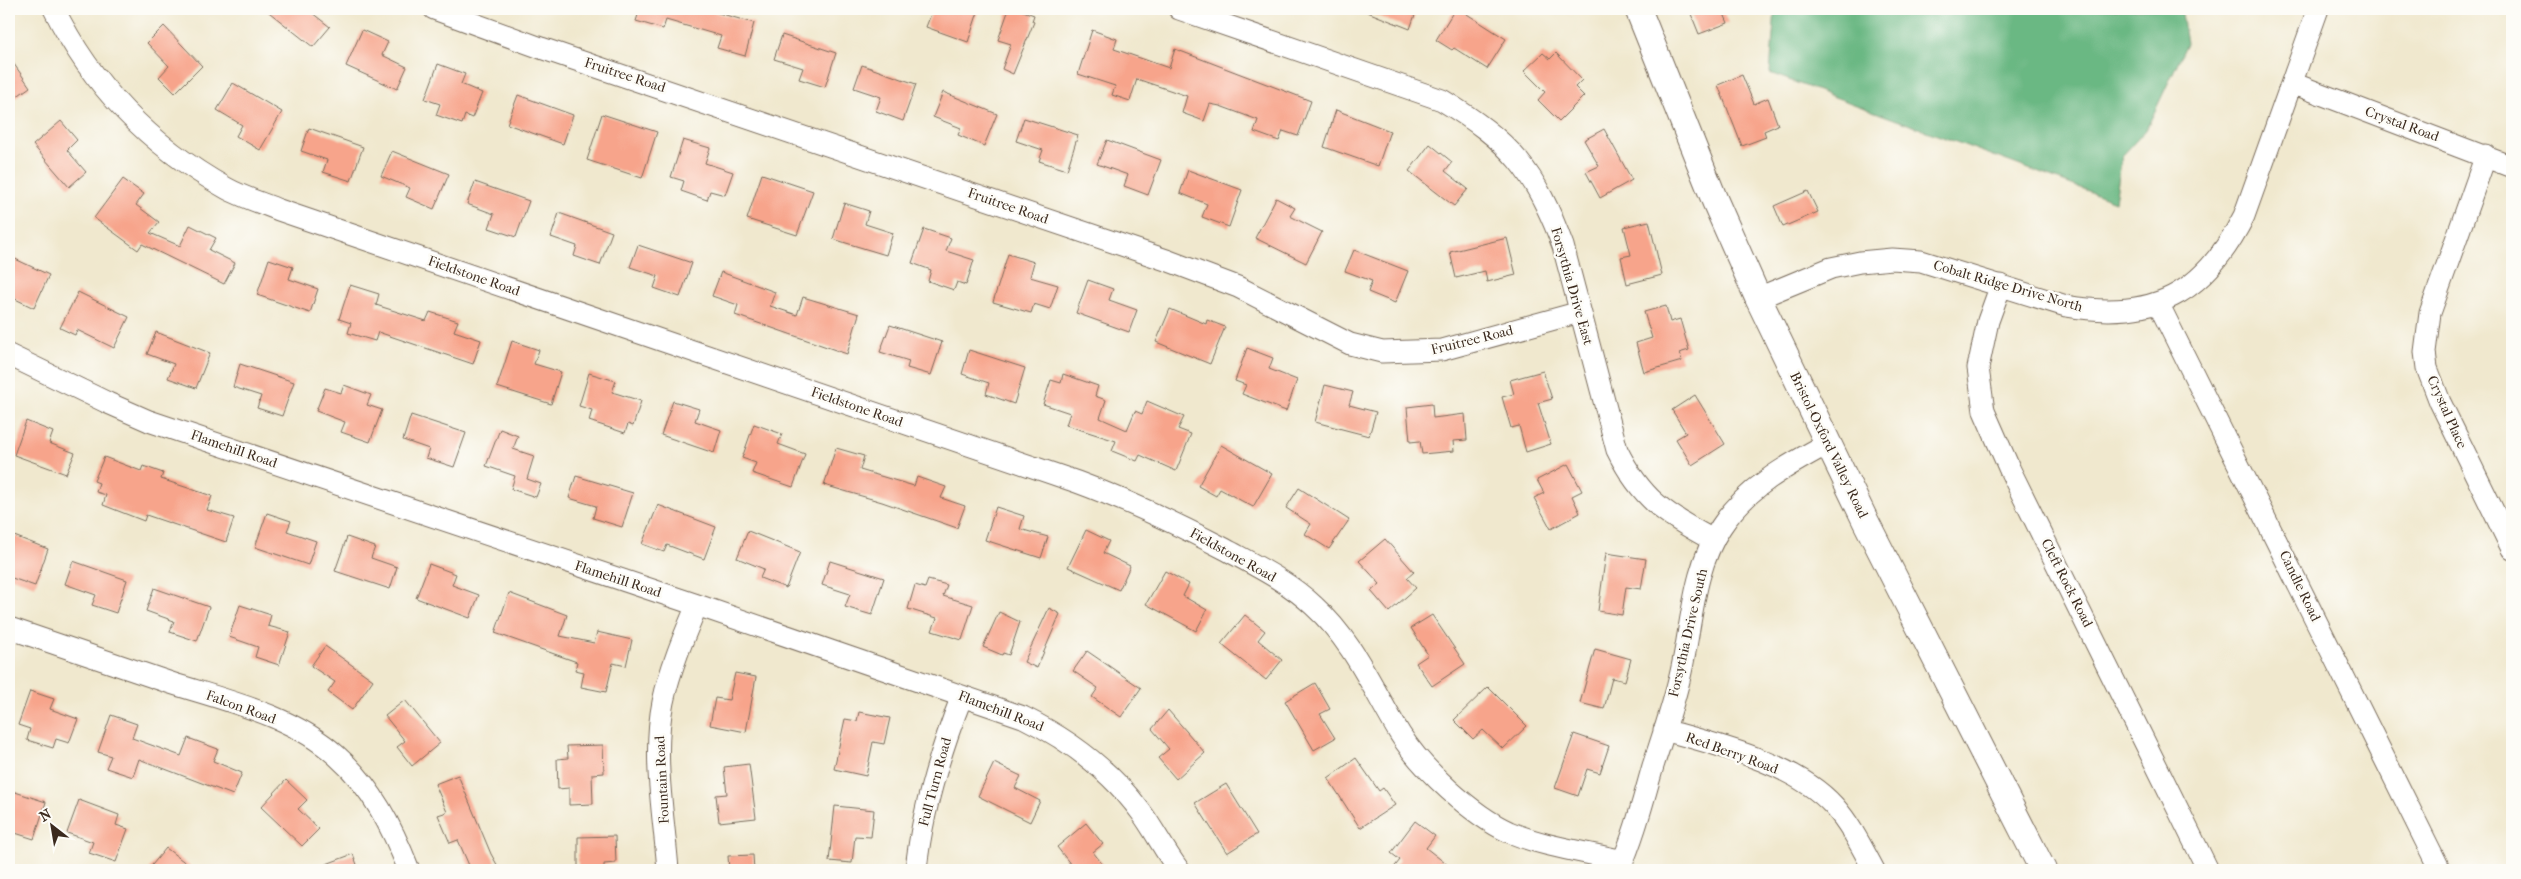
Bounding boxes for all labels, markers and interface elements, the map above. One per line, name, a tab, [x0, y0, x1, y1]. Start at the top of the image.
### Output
street label: Fruitree Road	[582, 54, 668, 96]
street label: Crystal Road	[2363, 103, 2442, 145]
street label: Fruitree Road	[965, 184, 1051, 228]
street label: Forsythia Drive East	[1547, 225, 1597, 347]
street label: Fieldstone Road	[426, 252, 523, 300]
street label: Cobalt Ridge Drive North	[1931, 257, 2085, 316]
street label: Fruitree Road	[1429, 321, 1515, 358]
street label: Bristol-Oxford Valley Road	[1786, 369, 1872, 521]
street label: Crystal Place	[2423, 373, 2471, 451]
street label: Fieldstone Road	[809, 383, 906, 431]
street label: Flamehill Road	[189, 426, 280, 472]
street label: Fieldstone Road	[1187, 524, 1279, 586]
street label: Cleft Rock Road	[2037, 536, 2097, 631]
street label: Candle Road	[2276, 548, 2325, 624]
street label: Flamehill Road	[572, 557, 664, 601]
street label: Forsythia Drive South	[1665, 567, 1711, 699]
street label: Falcon Road	[204, 686, 279, 728]
street label: Flamehill Road	[956, 687, 1047, 735]
street label: Red Berry Road	[1683, 728, 1781, 778]
street label: Fountain Road	[651, 735, 673, 825]
street label: Full Turn Road	[915, 735, 955, 828]
north arrow	[28, 802, 78, 852]
text: N	[37, 805, 55, 825]

